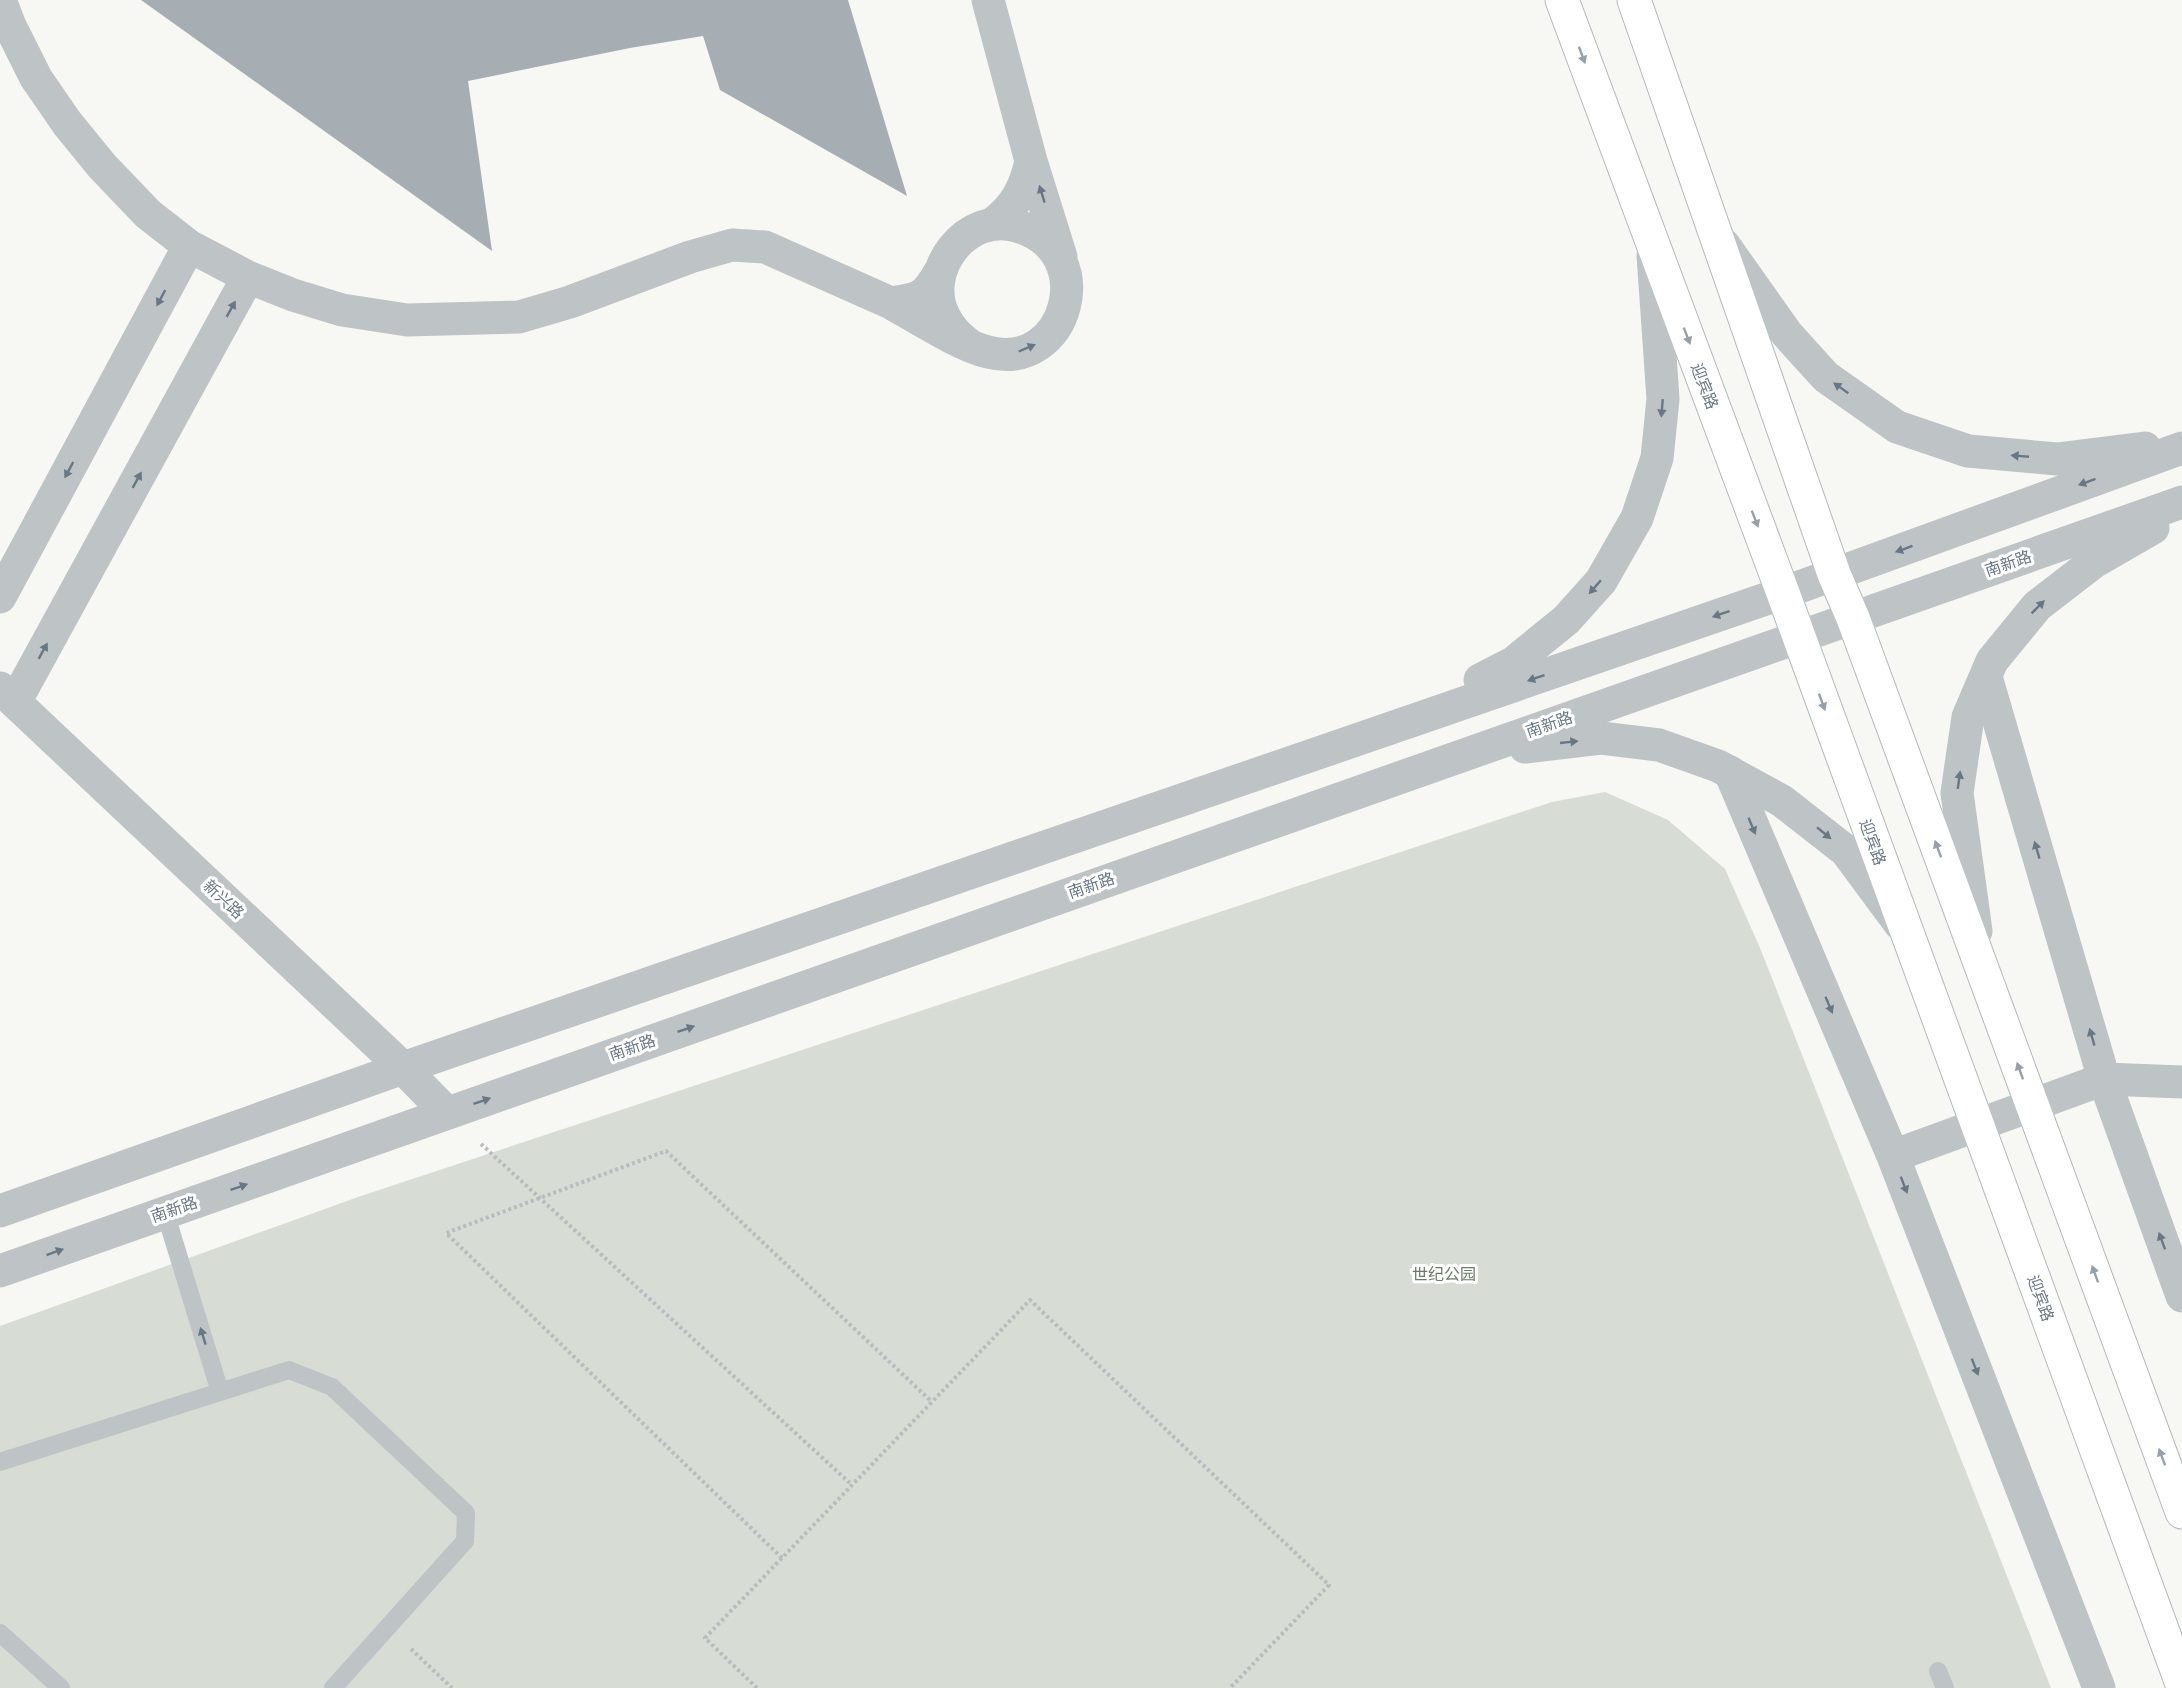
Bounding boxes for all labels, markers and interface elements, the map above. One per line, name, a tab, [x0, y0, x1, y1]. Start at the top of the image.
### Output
one-way arrow	[1578, 46, 1588, 64]
one-way arrow	[1036, 185, 1046, 203]
one-way arrow	[156, 290, 166, 307]
one-way arrow	[226, 300, 236, 317]
one-way arrow	[1682, 327, 1692, 345]
one-way arrow	[1018, 343, 1036, 353]
street label: 迎宾路	[1687, 360, 1722, 412]
one-way arrow	[1834, 382, 1850, 394]
one-way arrow	[1657, 398, 1667, 417]
one-way arrow	[2010, 451, 2029, 461]
one-way arrow	[64, 461, 74, 478]
one-way arrow	[132, 471, 142, 488]
one-way arrow	[2078, 478, 2096, 488]
one-way arrow	[1751, 510, 1761, 528]
one-way arrow	[1895, 544, 1913, 554]
street label: 南新路	[1982, 547, 2034, 580]
one-way arrow	[1589, 579, 1602, 594]
one-way arrow	[2030, 601, 2044, 615]
one-way arrow	[1711, 610, 1729, 620]
one-way arrow	[38, 642, 48, 659]
one-way arrow	[1527, 673, 1545, 683]
one-way arrow	[1818, 693, 1827, 711]
street label: 南新路	[1523, 708, 1575, 741]
one-way arrow	[1559, 737, 1578, 747]
one-way arrow	[1954, 770, 1963, 789]
street label: 迎宾路	[1855, 816, 1890, 868]
one-way arrow	[1748, 817, 1757, 834]
one-way arrow	[1816, 827, 1831, 839]
one-way arrow	[1933, 840, 1942, 858]
one-way arrow	[2032, 841, 2041, 859]
street label: 南新路	[1065, 869, 1117, 902]
street label: 新兴路	[200, 876, 248, 923]
one-way arrow	[1824, 997, 1834, 1015]
one-way arrow	[677, 1023, 695, 1033]
one-way arrow	[2087, 1028, 2096, 1046]
street label: 南新路	[606, 1031, 658, 1064]
one-way arrow	[2015, 1062, 2025, 1080]
one-way arrow	[473, 1095, 491, 1105]
one-way arrow	[1900, 1176, 1910, 1194]
one-way arrow	[230, 1181, 248, 1191]
street label: 南新路	[148, 1193, 200, 1226]
one-way arrow	[2157, 1232, 2167, 1250]
one-way arrow	[46, 1246, 64, 1256]
park label: 世纪公园	[1412, 1265, 1476, 1284]
one-way arrow	[2090, 1265, 2100, 1283]
street label: 迎宾路	[2023, 1272, 2058, 1324]
one-way arrow	[198, 1327, 207, 1345]
one-way arrow	[1970, 1358, 1980, 1376]
one-way arrow	[2157, 1448, 2167, 1466]

